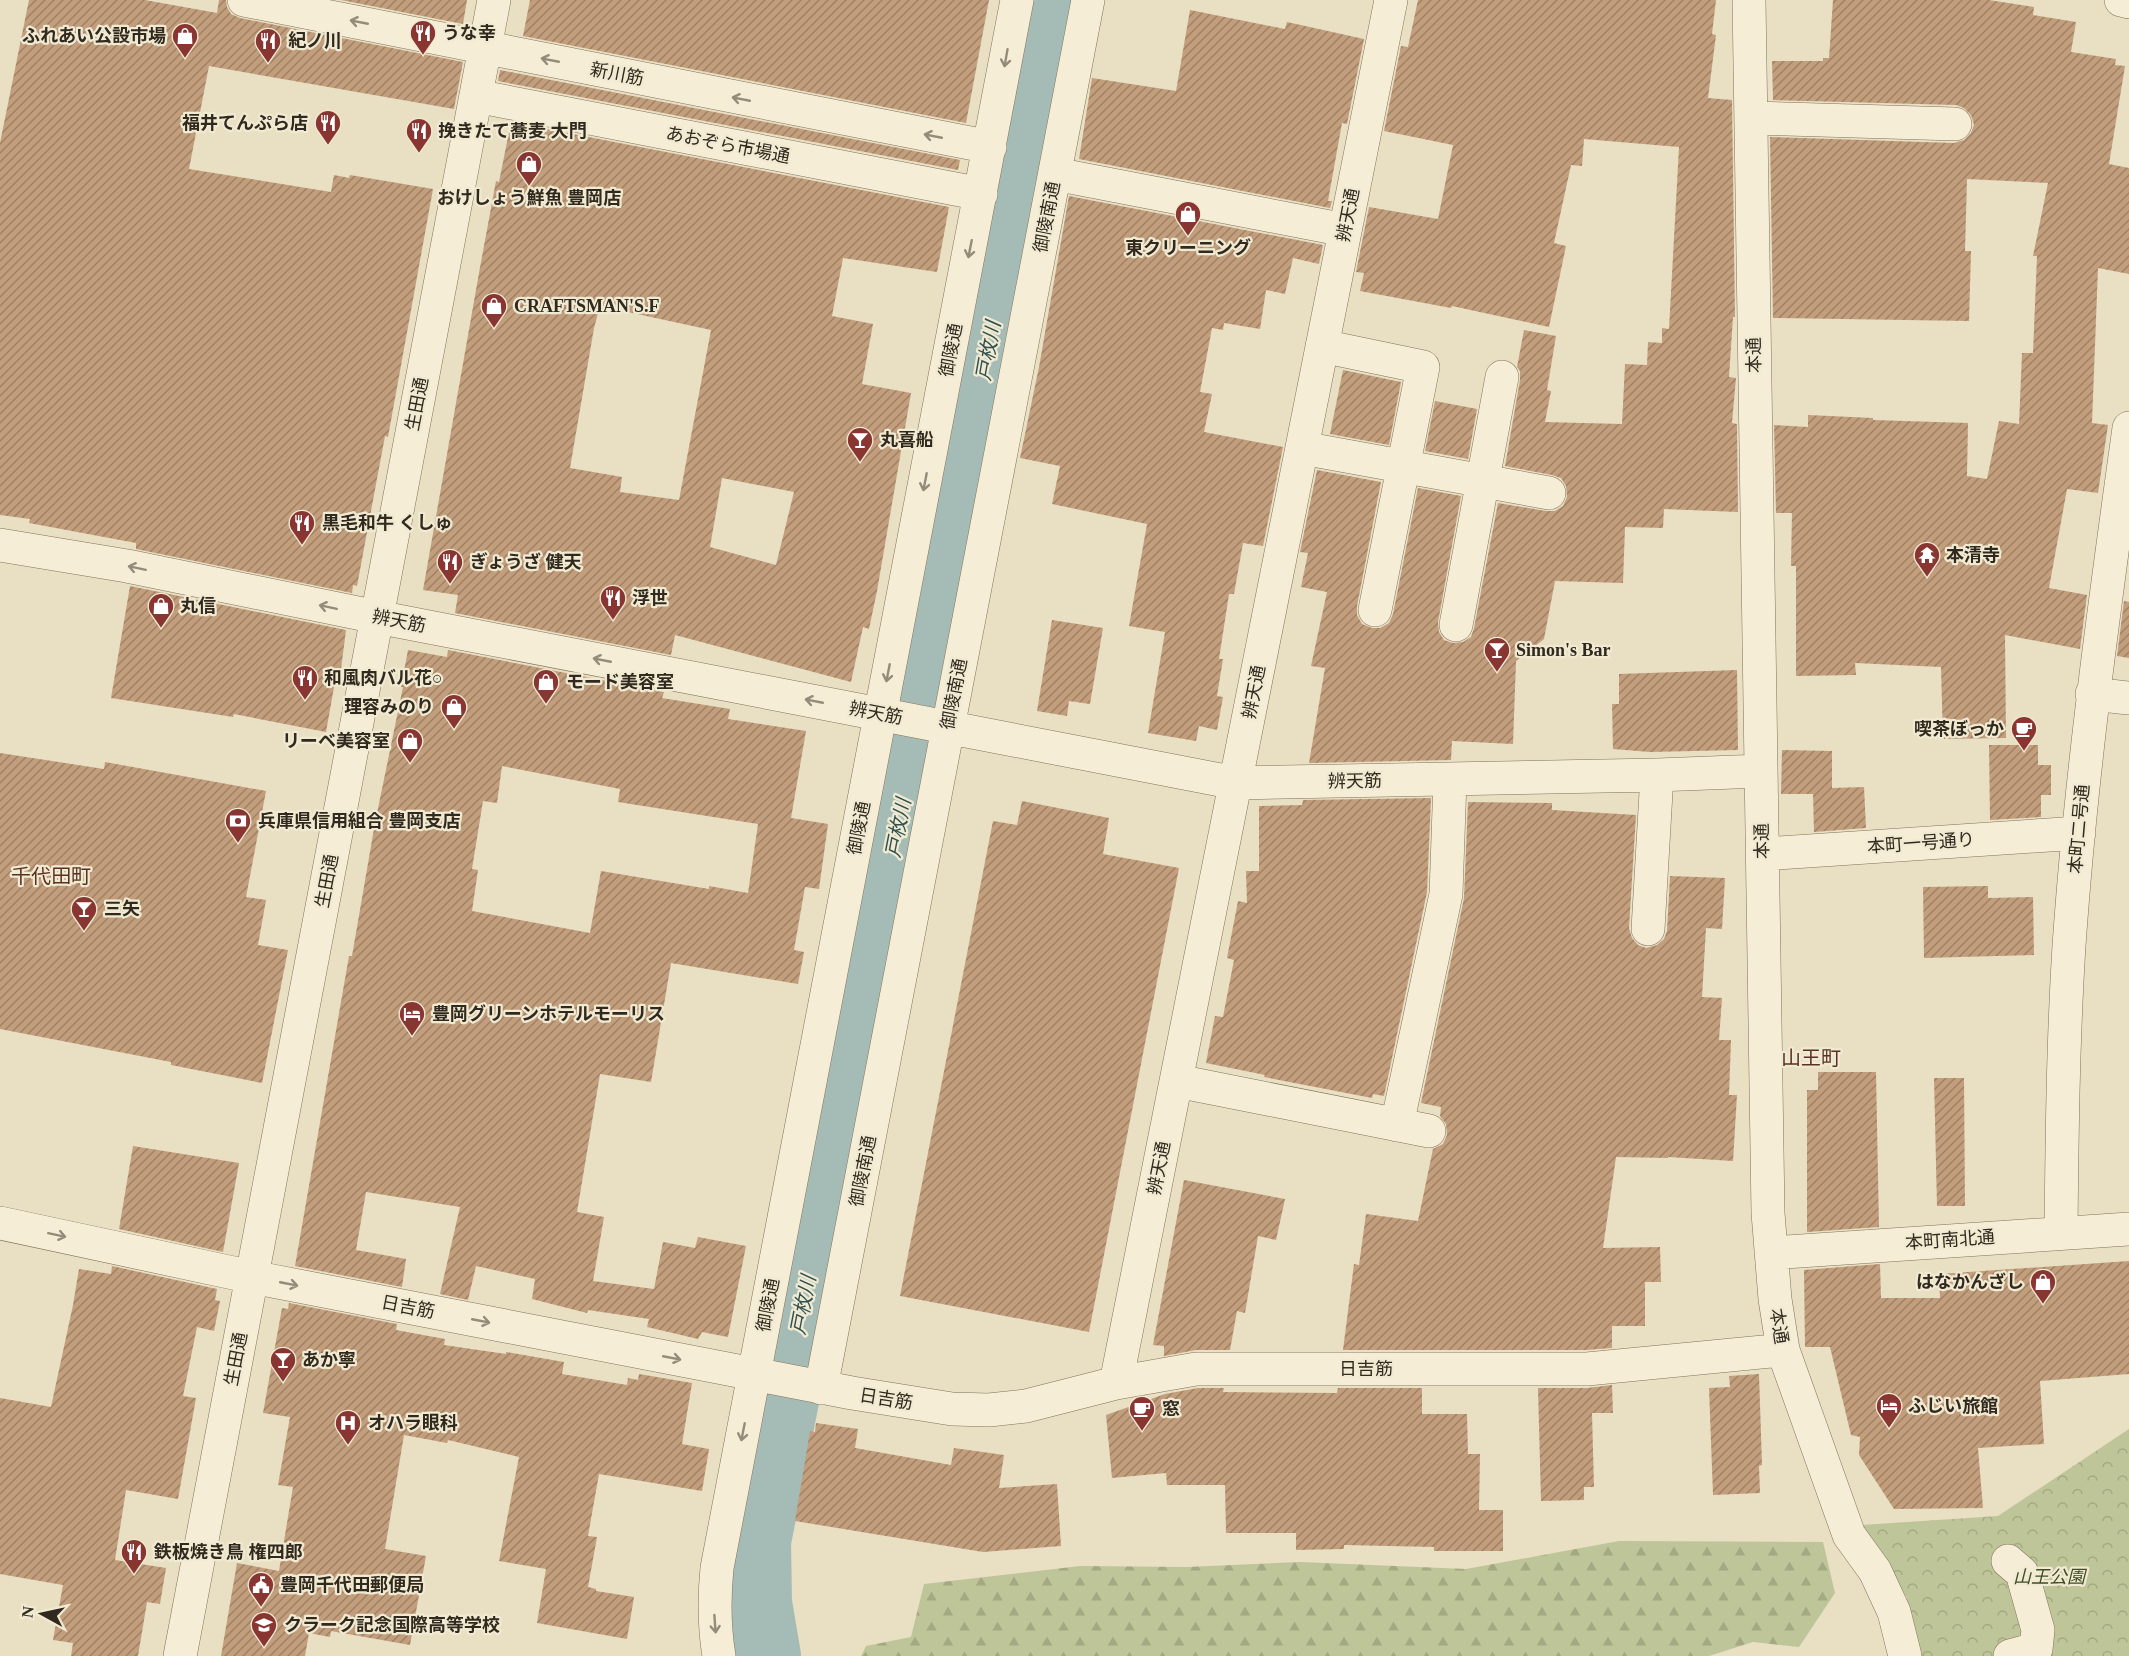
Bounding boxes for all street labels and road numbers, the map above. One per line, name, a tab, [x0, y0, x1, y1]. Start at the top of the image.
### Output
street label: 新川筋	[589, 59, 645, 89]
street label: あおぞら市場通	[664, 123, 792, 167]
street label: 御陵南通	[1030, 180, 1064, 254]
street label: 辨天通	[1333, 187, 1363, 243]
street label: 御陵通	[936, 322, 966, 378]
street label: 本通	[1744, 337, 1764, 373]
street label: 生田通	[402, 376, 432, 432]
street label: 辨天筋	[371, 606, 427, 636]
street label: 御陵南通	[937, 657, 971, 731]
street label: 辨天通	[1239, 664, 1269, 720]
street label: 辨天筋	[848, 698, 904, 728]
street label: 辨天筋	[1328, 771, 1382, 791]
street label: 本町二号通	[2065, 783, 2093, 875]
street label: 御陵通	[844, 800, 874, 856]
street label: 本通	[1752, 823, 1772, 859]
street label: 本町一号通り	[1866, 829, 1976, 857]
street label: 生田通	[312, 853, 342, 909]
street label: 御陵南通	[846, 1134, 880, 1208]
street label: 辨天通	[1144, 1140, 1174, 1196]
street label: 本町南北通	[1904, 1227, 1996, 1253]
street label: 御陵通	[753, 1277, 783, 1333]
street label: 日吉筋	[380, 1292, 436, 1322]
street label: 本通	[1766, 1307, 1792, 1345]
street label: 生田通	[221, 1331, 251, 1387]
street label: 日吉筋	[1339, 1359, 1393, 1379]
street label: 日吉筋	[858, 1385, 914, 1413]

